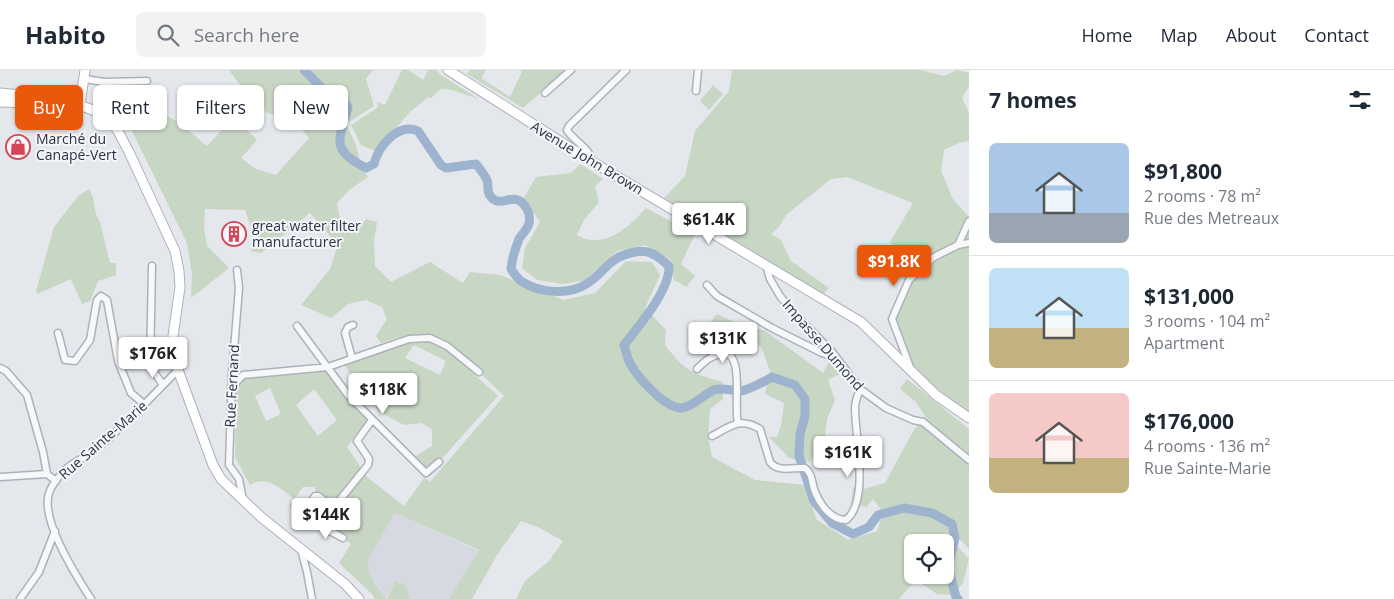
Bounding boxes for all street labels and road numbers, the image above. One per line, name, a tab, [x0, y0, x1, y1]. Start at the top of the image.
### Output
street label: Avenue John Brown	[528, 116, 647, 199]
street label: Impasse Dumond	[778, 295, 868, 394]
street label: Rue Fernand	[220, 344, 243, 428]
street label: Rue Sainte-Marie	[54, 396, 151, 483]

